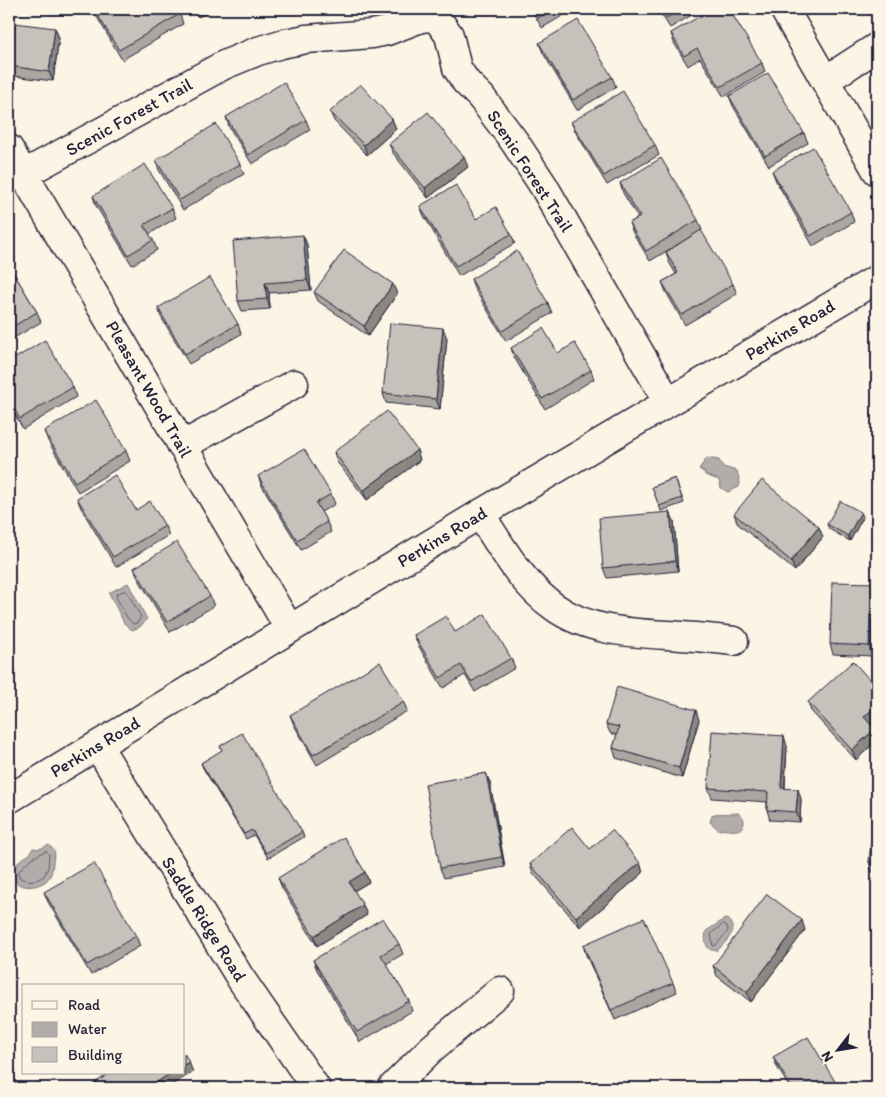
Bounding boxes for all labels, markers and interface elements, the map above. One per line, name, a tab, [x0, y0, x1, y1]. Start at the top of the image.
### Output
street label: Scenic Forest Trail	[62, 73, 196, 161]
street label: Scenic Forest Trail	[482, 106, 578, 236]
street label: Perkins Road	[741, 294, 839, 365]
street label: Pleasant Wood Trail	[101, 317, 197, 461]
street label: Perkins Road	[393, 501, 491, 572]
street label: Perkins Road	[46, 711, 144, 782]
street label: Saddle Ridge Road	[157, 852, 251, 986]
legend	[22, 984, 185, 1074]
text: Road	[68, 996, 101, 1014]
text: Water	[68, 1020, 107, 1038]
north arrow	[814, 1024, 864, 1074]
text: Building	[68, 1046, 122, 1064]
text: N	[818, 1048, 837, 1065]

